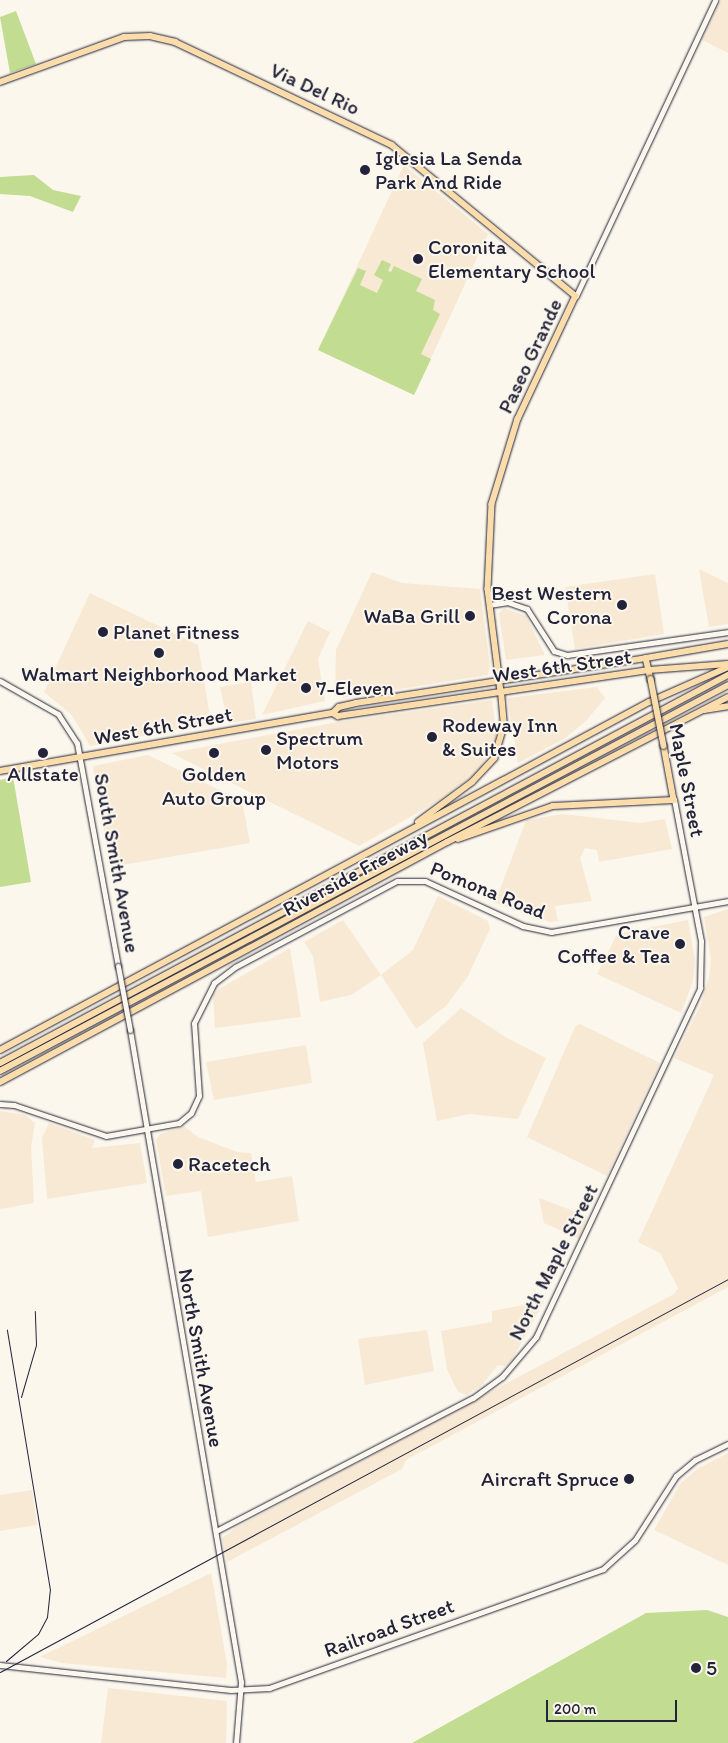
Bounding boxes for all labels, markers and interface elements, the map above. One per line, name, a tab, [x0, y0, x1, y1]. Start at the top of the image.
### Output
street label: Via Del Rio	[266, 57, 364, 121]
place label: Iglesia La Senda Park And Ride	[375, 145, 522, 195]
marker: Iglesia La Senda Park And Ride	[359, 164, 371, 176]
place label: Coronita Elementary School	[428, 234, 595, 284]
marker: Coronita Elementary School	[412, 253, 424, 265]
street label: Paseo Grande	[493, 295, 567, 417]
place label: Best Western Corona	[492, 580, 612, 630]
marker: Best Western Corona	[616, 599, 628, 611]
place label: WaBa Grill	[363, 603, 460, 629]
marker: WaBa Grill	[464, 610, 476, 622]
place label: Planet Fitness	[113, 619, 240, 645]
marker: Planet Fitness	[97, 626, 109, 638]
street label: West 6th Street	[491, 644, 633, 688]
marker: Walmart Neighborhood Market	[153, 647, 165, 659]
place label: Walmart Neighborhood Market	[21, 661, 297, 687]
place label: 7-Eleven	[316, 675, 394, 701]
marker: 7-Eleven	[300, 682, 312, 694]
street label: West 6th Street	[92, 702, 234, 750]
place label: Rodeway Inn & Suites	[442, 712, 558, 762]
street label: Maple Street	[664, 721, 710, 839]
place label: Spectrum Motors	[276, 725, 363, 775]
marker: Rodeway Inn & Suites	[426, 731, 438, 743]
marker: Spectrum Motors	[260, 744, 272, 756]
marker: Allstate	[37, 747, 49, 759]
marker: Golden Auto Group	[208, 747, 220, 759]
place label: Allstate	[7, 761, 79, 787]
place label: Golden Auto Group	[162, 761, 266, 811]
street label: South Smith Avenue	[89, 771, 145, 955]
street label: Riverside Freeway	[278, 824, 432, 922]
street label: Pomona Road	[426, 855, 550, 925]
place label: Crave Coffee & Tea	[557, 919, 670, 969]
marker: Crave Coffee & Tea	[674, 938, 686, 950]
place label: Racetech	[188, 1151, 271, 1177]
marker: Racetech	[172, 1158, 184, 1170]
street label: North Maple Street	[503, 1180, 603, 1344]
street label: North Smith Avenue	[173, 1267, 229, 1449]
place label: Aircraft Spruce	[481, 1466, 619, 1492]
marker: Aircraft Spruce	[623, 1473, 635, 1485]
street label: Railroad Street	[321, 1593, 457, 1663]
place label: 5	[706, 1655, 717, 1681]
marker: 5	[690, 1662, 702, 1674]
scale bar	[548, 1690, 679, 1722]
text: 200 m	[554, 1700, 596, 1718]

